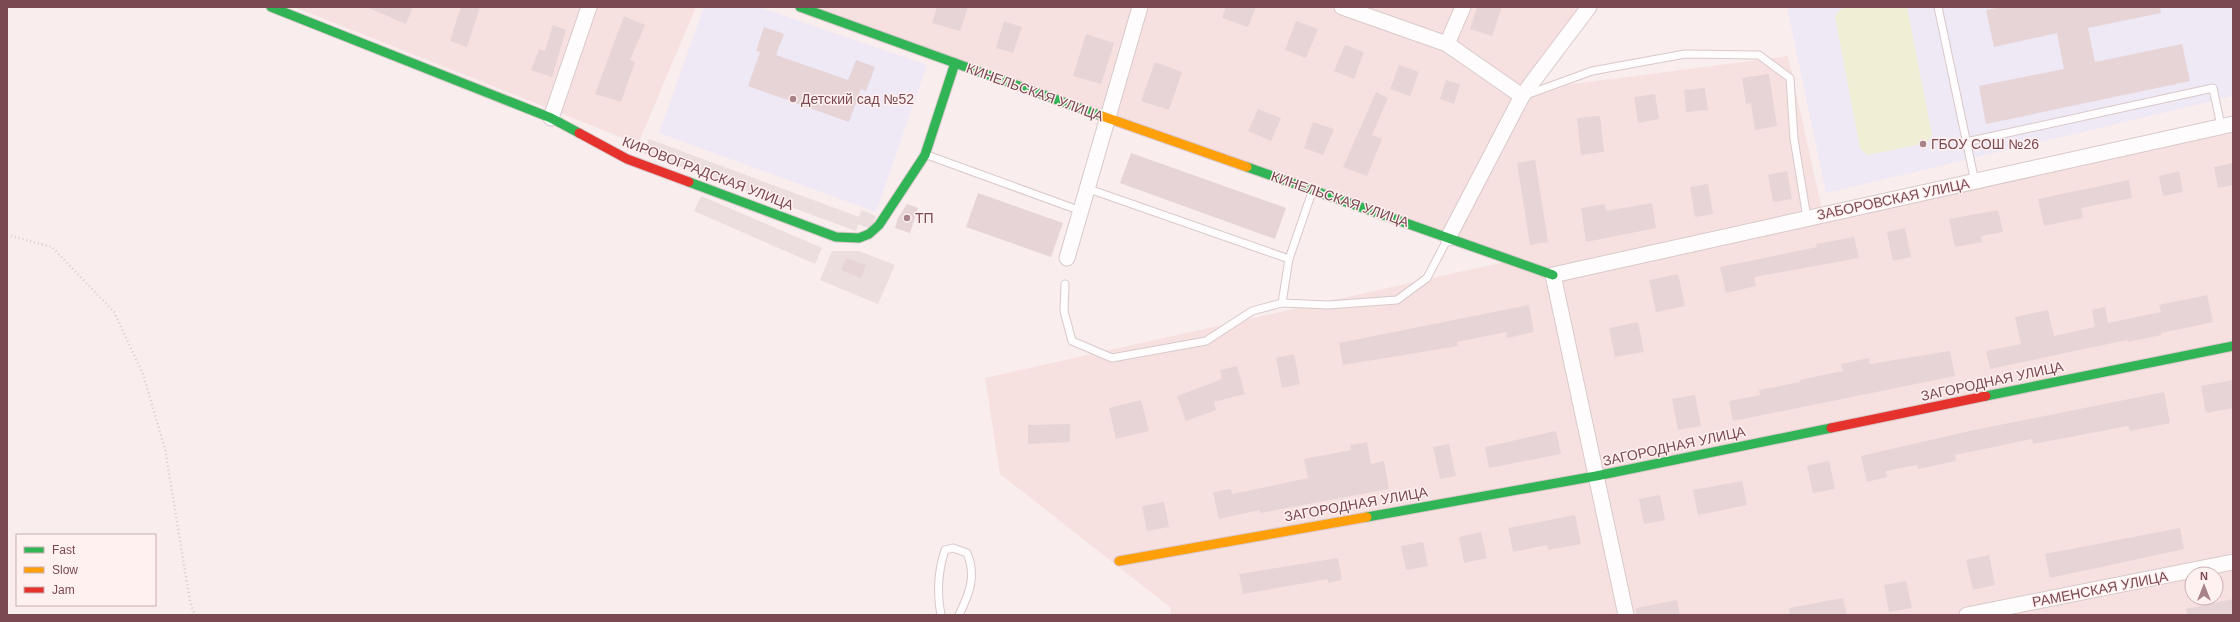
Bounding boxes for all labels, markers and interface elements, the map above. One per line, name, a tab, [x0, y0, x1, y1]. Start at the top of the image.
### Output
street label: КИНЕЛЬСКАЯ УЛИЦА	[964, 60, 1106, 124]
place label: Детский сад №52	[801, 91, 914, 107]
marker: Детский сад №52	[788, 94, 798, 104]
street label: КИРОВОГРАДСКАЯ УЛИЦА	[620, 133, 797, 213]
place label: ГБОУ СОШ №26	[1931, 136, 2039, 152]
marker: ГБОУ СОШ №26	[1918, 139, 1928, 149]
street label: КИНЕЛЬСКАЯ УЛИЦА	[1269, 168, 1412, 230]
street label: ЗАБОРОВСКАЯ УЛИЦА	[1815, 175, 1971, 223]
place label: ТП	[915, 210, 934, 226]
marker: ТП	[902, 213, 912, 223]
street label: ЗАГОРОДНАЯ УЛИЦА	[1919, 358, 2065, 404]
street label: ЗАГОРОДНАЯ УЛИЦА	[1601, 423, 1747, 469]
street label: ЗАГОРОДНАЯ УЛИЦА	[1283, 483, 1430, 525]
legend	[16, 534, 156, 606]
text: Fast	[52, 543, 76, 557]
text: Slow	[52, 563, 78, 577]
north arrow	[2184, 566, 2224, 606]
street label: РАМЕНСКАЯ УЛИЦА	[2031, 568, 2170, 610]
text: N	[2200, 570, 2208, 582]
text: Jam	[52, 583, 75, 597]

